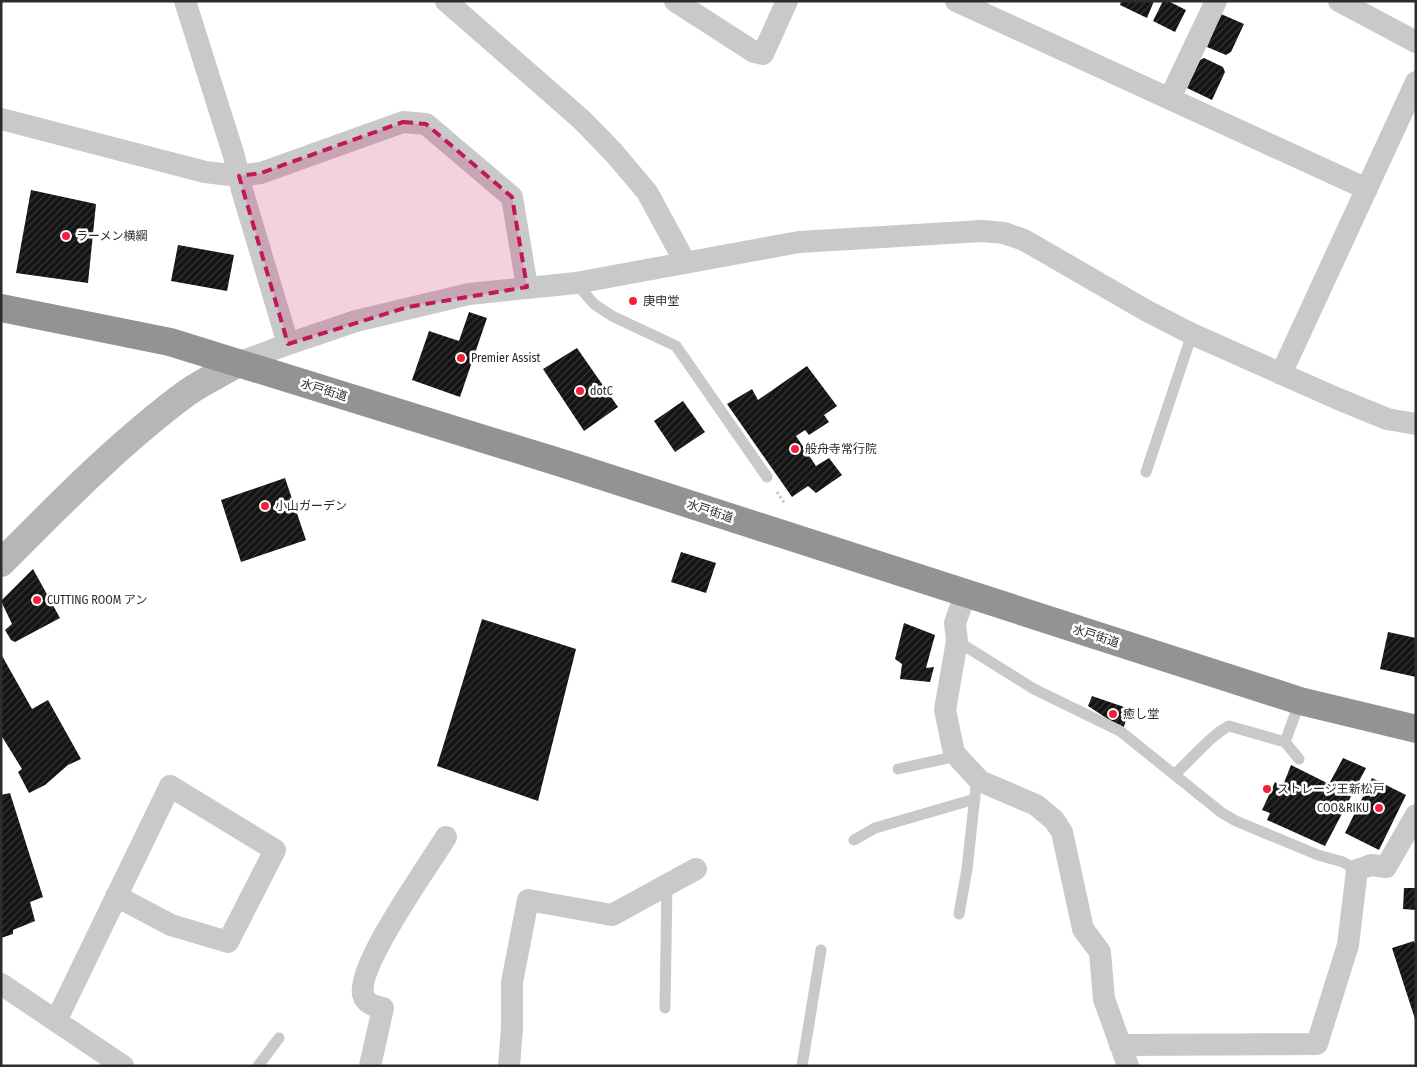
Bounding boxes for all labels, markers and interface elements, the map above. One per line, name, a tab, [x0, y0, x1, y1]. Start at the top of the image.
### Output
place label: ラーメン横綱	[76, 229, 148, 243]
marker: ラーメン横綱	[60, 230, 72, 242]
place label: 庚申堂	[643, 294, 679, 308]
marker: 庚申堂	[627, 295, 639, 307]
place label: Premier Assist	[471, 351, 541, 365]
marker: Premier Assist	[455, 352, 467, 364]
street label: 水戸街道	[299, 376, 349, 404]
place label: dotC	[590, 384, 613, 398]
marker: dotC	[574, 385, 586, 397]
place label: 般舟寺常行院	[805, 442, 877, 456]
marker: 般舟寺常行院	[789, 443, 801, 455]
street label: 水戸街道	[685, 497, 735, 525]
place label: 小山ガーデン	[275, 499, 347, 513]
marker: 小山ガーデン	[259, 500, 271, 512]
place label: CUTTING ROOM アン	[47, 593, 148, 607]
marker: CUTTING ROOM アン	[31, 594, 43, 606]
street label: 水戸街道	[1071, 622, 1121, 650]
place label: 癒し堂	[1123, 707, 1159, 721]
marker: 癒し堂	[1107, 708, 1119, 720]
place label: ストレージ王新松戸	[1277, 782, 1385, 796]
marker: ストレージ王新松戸	[1261, 783, 1273, 795]
place label: COO&RIKU	[1317, 801, 1369, 815]
marker: COO&RIKU	[1373, 802, 1385, 814]

